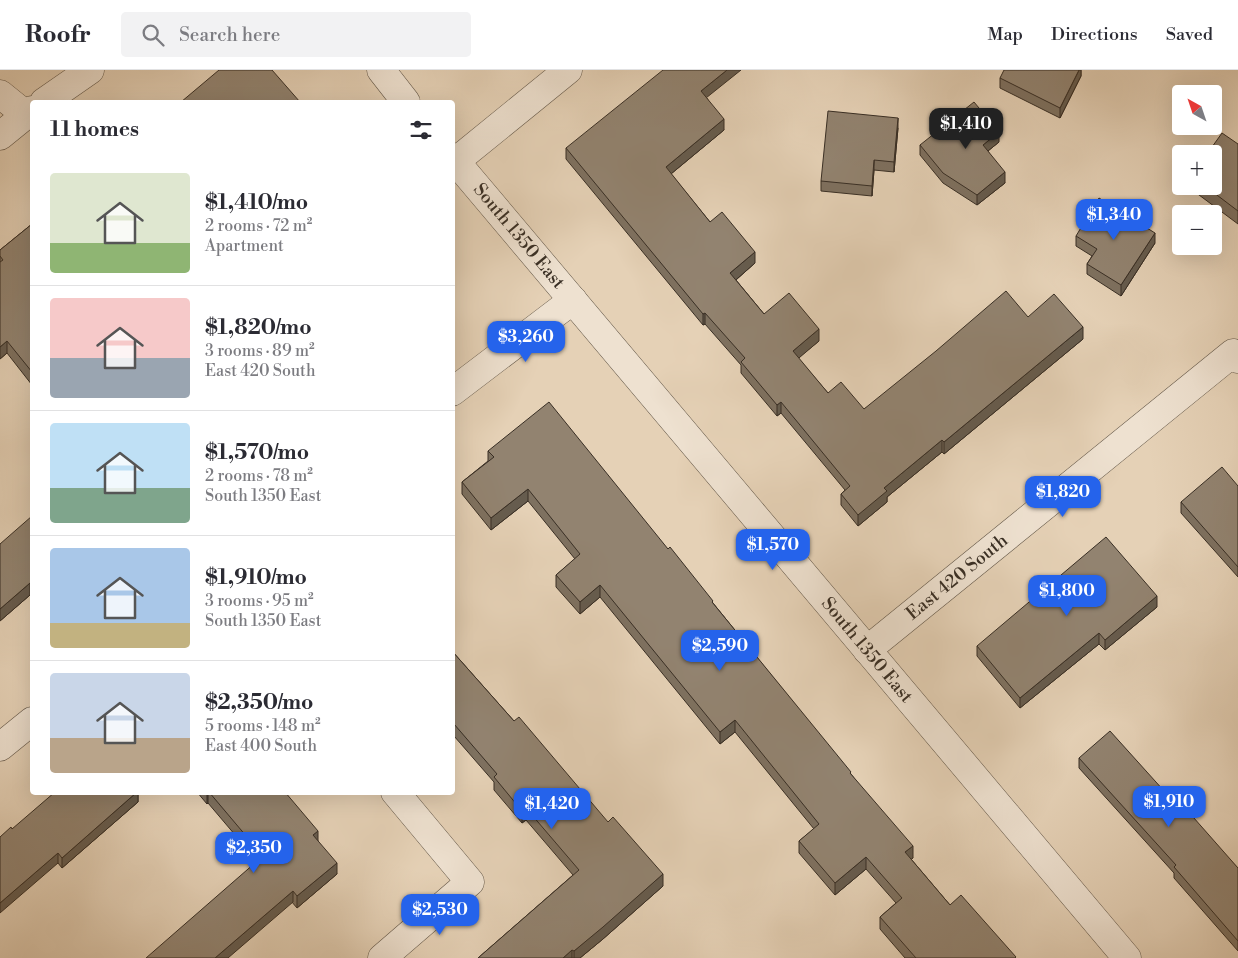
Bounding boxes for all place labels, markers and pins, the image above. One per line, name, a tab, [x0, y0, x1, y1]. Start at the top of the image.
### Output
pin: $1,410	[925, 108, 1007, 150]
pin: $1,340	[1073, 198, 1155, 241]
pin: $3,260	[485, 320, 567, 363]
pin: $1,820	[1022, 476, 1104, 518]
pin: $1,570	[732, 528, 814, 571]
pin: $1,800	[1026, 574, 1108, 617]
pin: $2,590	[679, 630, 761, 672]
pin: $1,910	[1128, 786, 1210, 828]
pin: $1,420	[511, 788, 593, 830]
pin: $2,350	[213, 832, 295, 874]
pin: $2,530	[399, 894, 481, 936]

